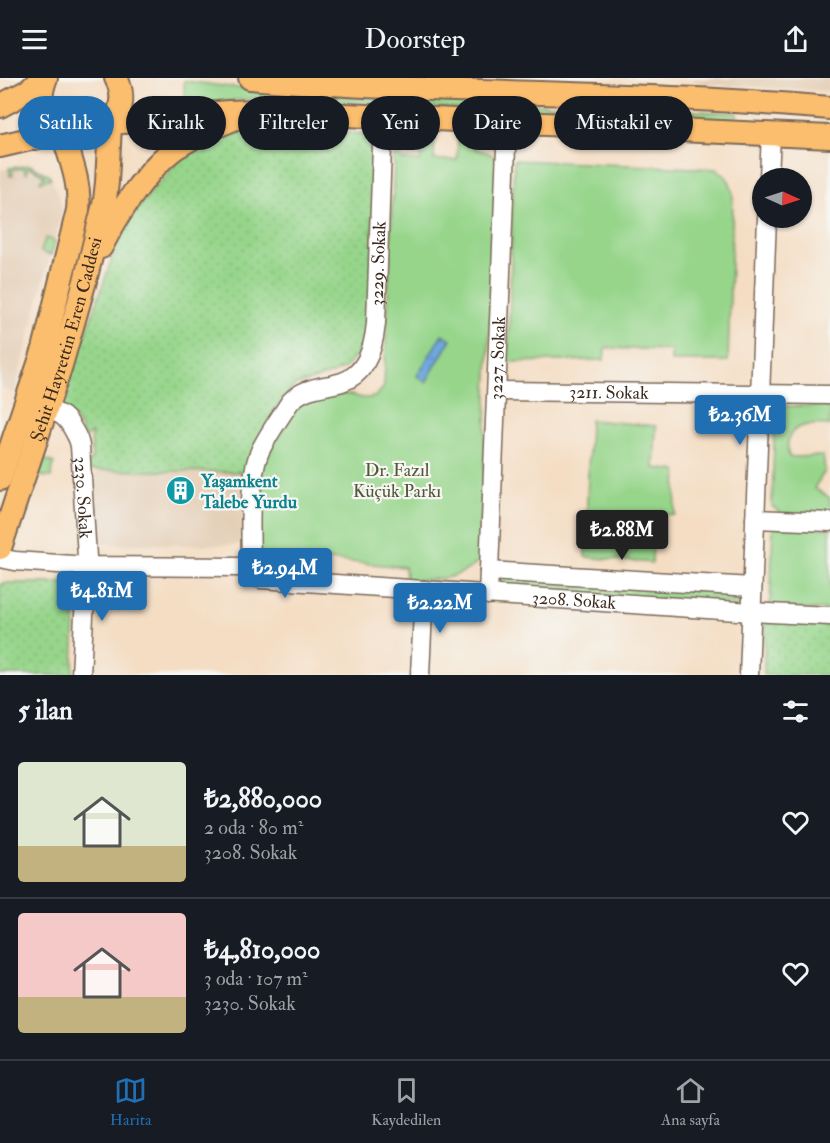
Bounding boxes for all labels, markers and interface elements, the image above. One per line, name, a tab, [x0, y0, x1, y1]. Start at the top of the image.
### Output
icon: menu	[18, 23, 51, 56]
text: Doorstep	[365, 23, 466, 56]
icon: share	[779, 23, 812, 56]
chip: Satılık	[18, 96, 114, 150]
chip: Kiralık	[126, 96, 226, 150]
chip: Filtreler	[238, 96, 349, 150]
chip: Yeni	[361, 96, 440, 150]
chip: Daire	[452, 96, 542, 150]
chip: Müstakil ev	[554, 96, 693, 150]
north arrow	[752, 168, 812, 228]
map controls	[752, 168, 812, 228]
street label: 3229. Sokak	[365, 220, 391, 306]
street label: Şehit Hayrettin Eren Caddesi	[25, 235, 107, 444]
street label: 3227. Sokak	[484, 316, 511, 400]
street label: 3211. Sokak	[569, 380, 649, 404]
pin: ₺2.36M	[691, 395, 789, 446]
text: ₺2.36M	[709, 402, 771, 427]
street label: 3230. Sokak	[69, 456, 97, 540]
park label: Dr. Fazıl Küçük Parkı	[353, 459, 441, 503]
place label: Yaşamkent Talebe Yurdu	[200, 470, 298, 514]
building icon: Yaşamkent Talebe Yurdu	[164, 475, 196, 507]
pin: ₺2.88M	[573, 510, 671, 561]
text: ₺2.88M	[590, 517, 654, 542]
pin: ₺2.94M	[236, 548, 334, 599]
text: ₺2.94M	[252, 555, 318, 580]
pin: ₺4.81M	[53, 571, 151, 622]
text: ₺4.81M	[71, 578, 133, 603]
pin: ₺2.22M	[391, 583, 489, 634]
street label: 3208. Sokak	[531, 586, 617, 614]
text: ₺2.22M	[407, 590, 473, 615]
text: 5 ilan	[18, 695, 73, 727]
icon: filters	[779, 695, 812, 728]
text: ₺2,880,000	[204, 783, 322, 815]
icon: home	[66, 786, 138, 858]
icon: heart	[779, 806, 812, 839]
text: 2 oda · 80 m²	[204, 815, 303, 840]
text: 3208. Sokak	[204, 840, 297, 865]
text: ₺4,810,000	[204, 934, 320, 966]
icon: home	[66, 937, 138, 1009]
icon: heart	[779, 957, 812, 990]
text: 3 oda · 107 m²	[204, 966, 308, 991]
text: 3230. Sokak	[204, 991, 296, 1016]
tab: Harita	[110, 1074, 152, 1130]
tab: Kaydedilen	[371, 1074, 441, 1130]
tab: Ana sayfa	[661, 1074, 720, 1130]

